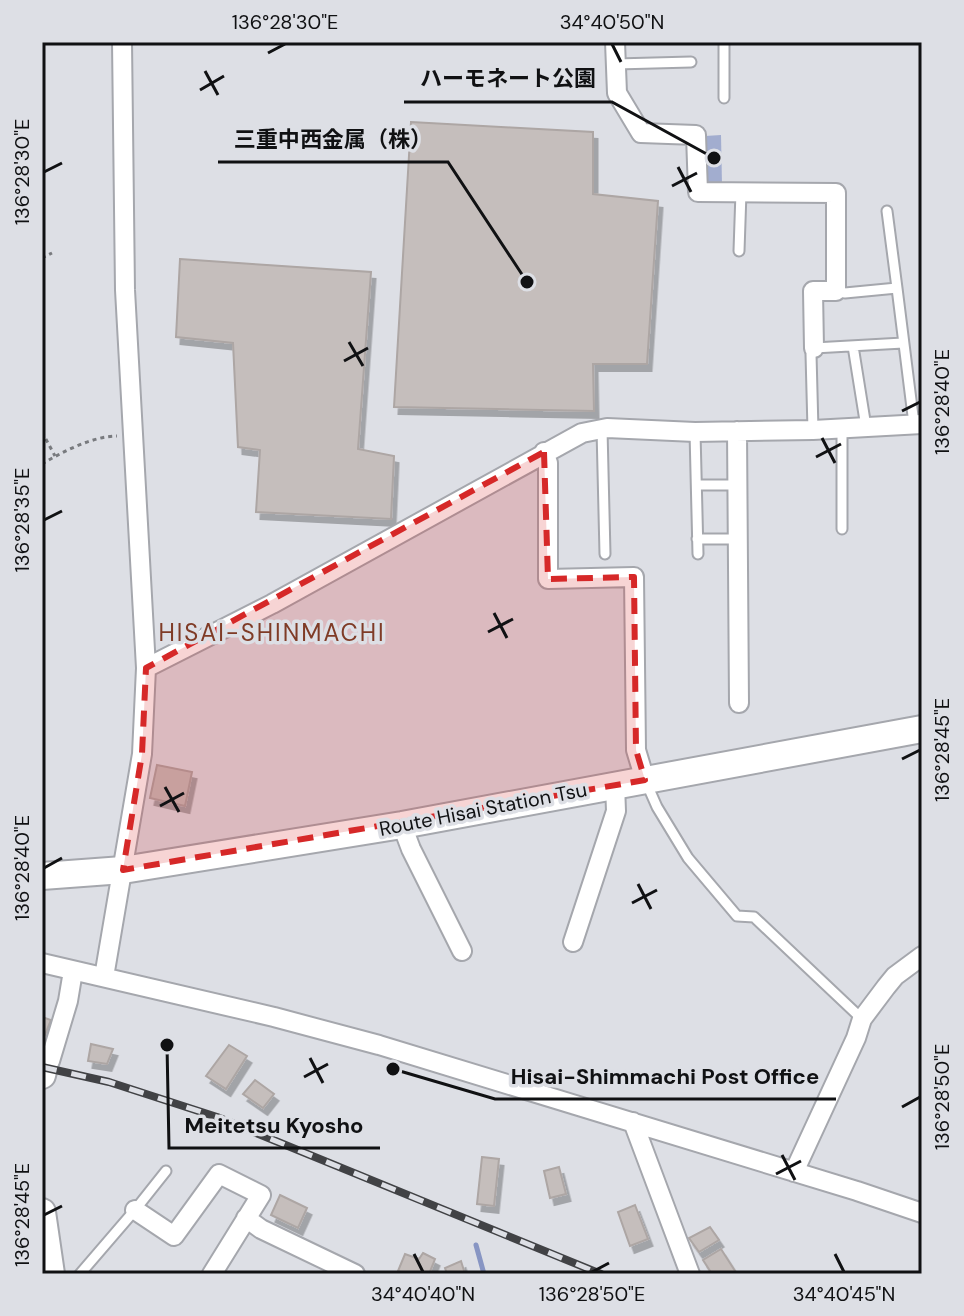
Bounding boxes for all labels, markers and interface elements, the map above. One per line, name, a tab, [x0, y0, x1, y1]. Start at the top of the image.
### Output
text: 136°28'30"E	[232, 9, 338, 35]
text: 34°40'50"N	[560, 9, 664, 35]
callout: ハーモネート公園	[404, 56, 612, 102]
text: ハーモネート公園	[420, 64, 596, 93]
callout: 三重中西金属（株）	[218, 116, 448, 162]
text: 136°28'30"E	[9, 119, 35, 225]
text: 三重中西金属（株）	[234, 125, 432, 154]
text: 136°28'40"E	[929, 349, 955, 455]
text: 136°28'35"E	[9, 468, 35, 572]
district label: HISAI-SHINMACHI	[158, 617, 386, 648]
text: 136°28'45"E	[929, 698, 955, 802]
street label: Route Hisai Station Tsu	[377, 776, 589, 842]
text: 136°28'40"E	[9, 815, 35, 921]
text: 136°28'50"E	[929, 1044, 955, 1150]
callout: Hisai-Shimmachi Post Office	[495, 1053, 836, 1099]
text: Hisai-Shimmachi Post Office	[511, 1062, 819, 1091]
callout: Meitetsu Kyosho	[169, 1102, 380, 1148]
text: Meitetsu Kyosho	[185, 1111, 363, 1140]
text: 136°28'45"E	[9, 1163, 35, 1267]
text: 34°40'40"N	[371, 1281, 475, 1307]
text: 136°28'50"E	[539, 1281, 645, 1307]
text: 34°40'45"N	[793, 1281, 895, 1307]

